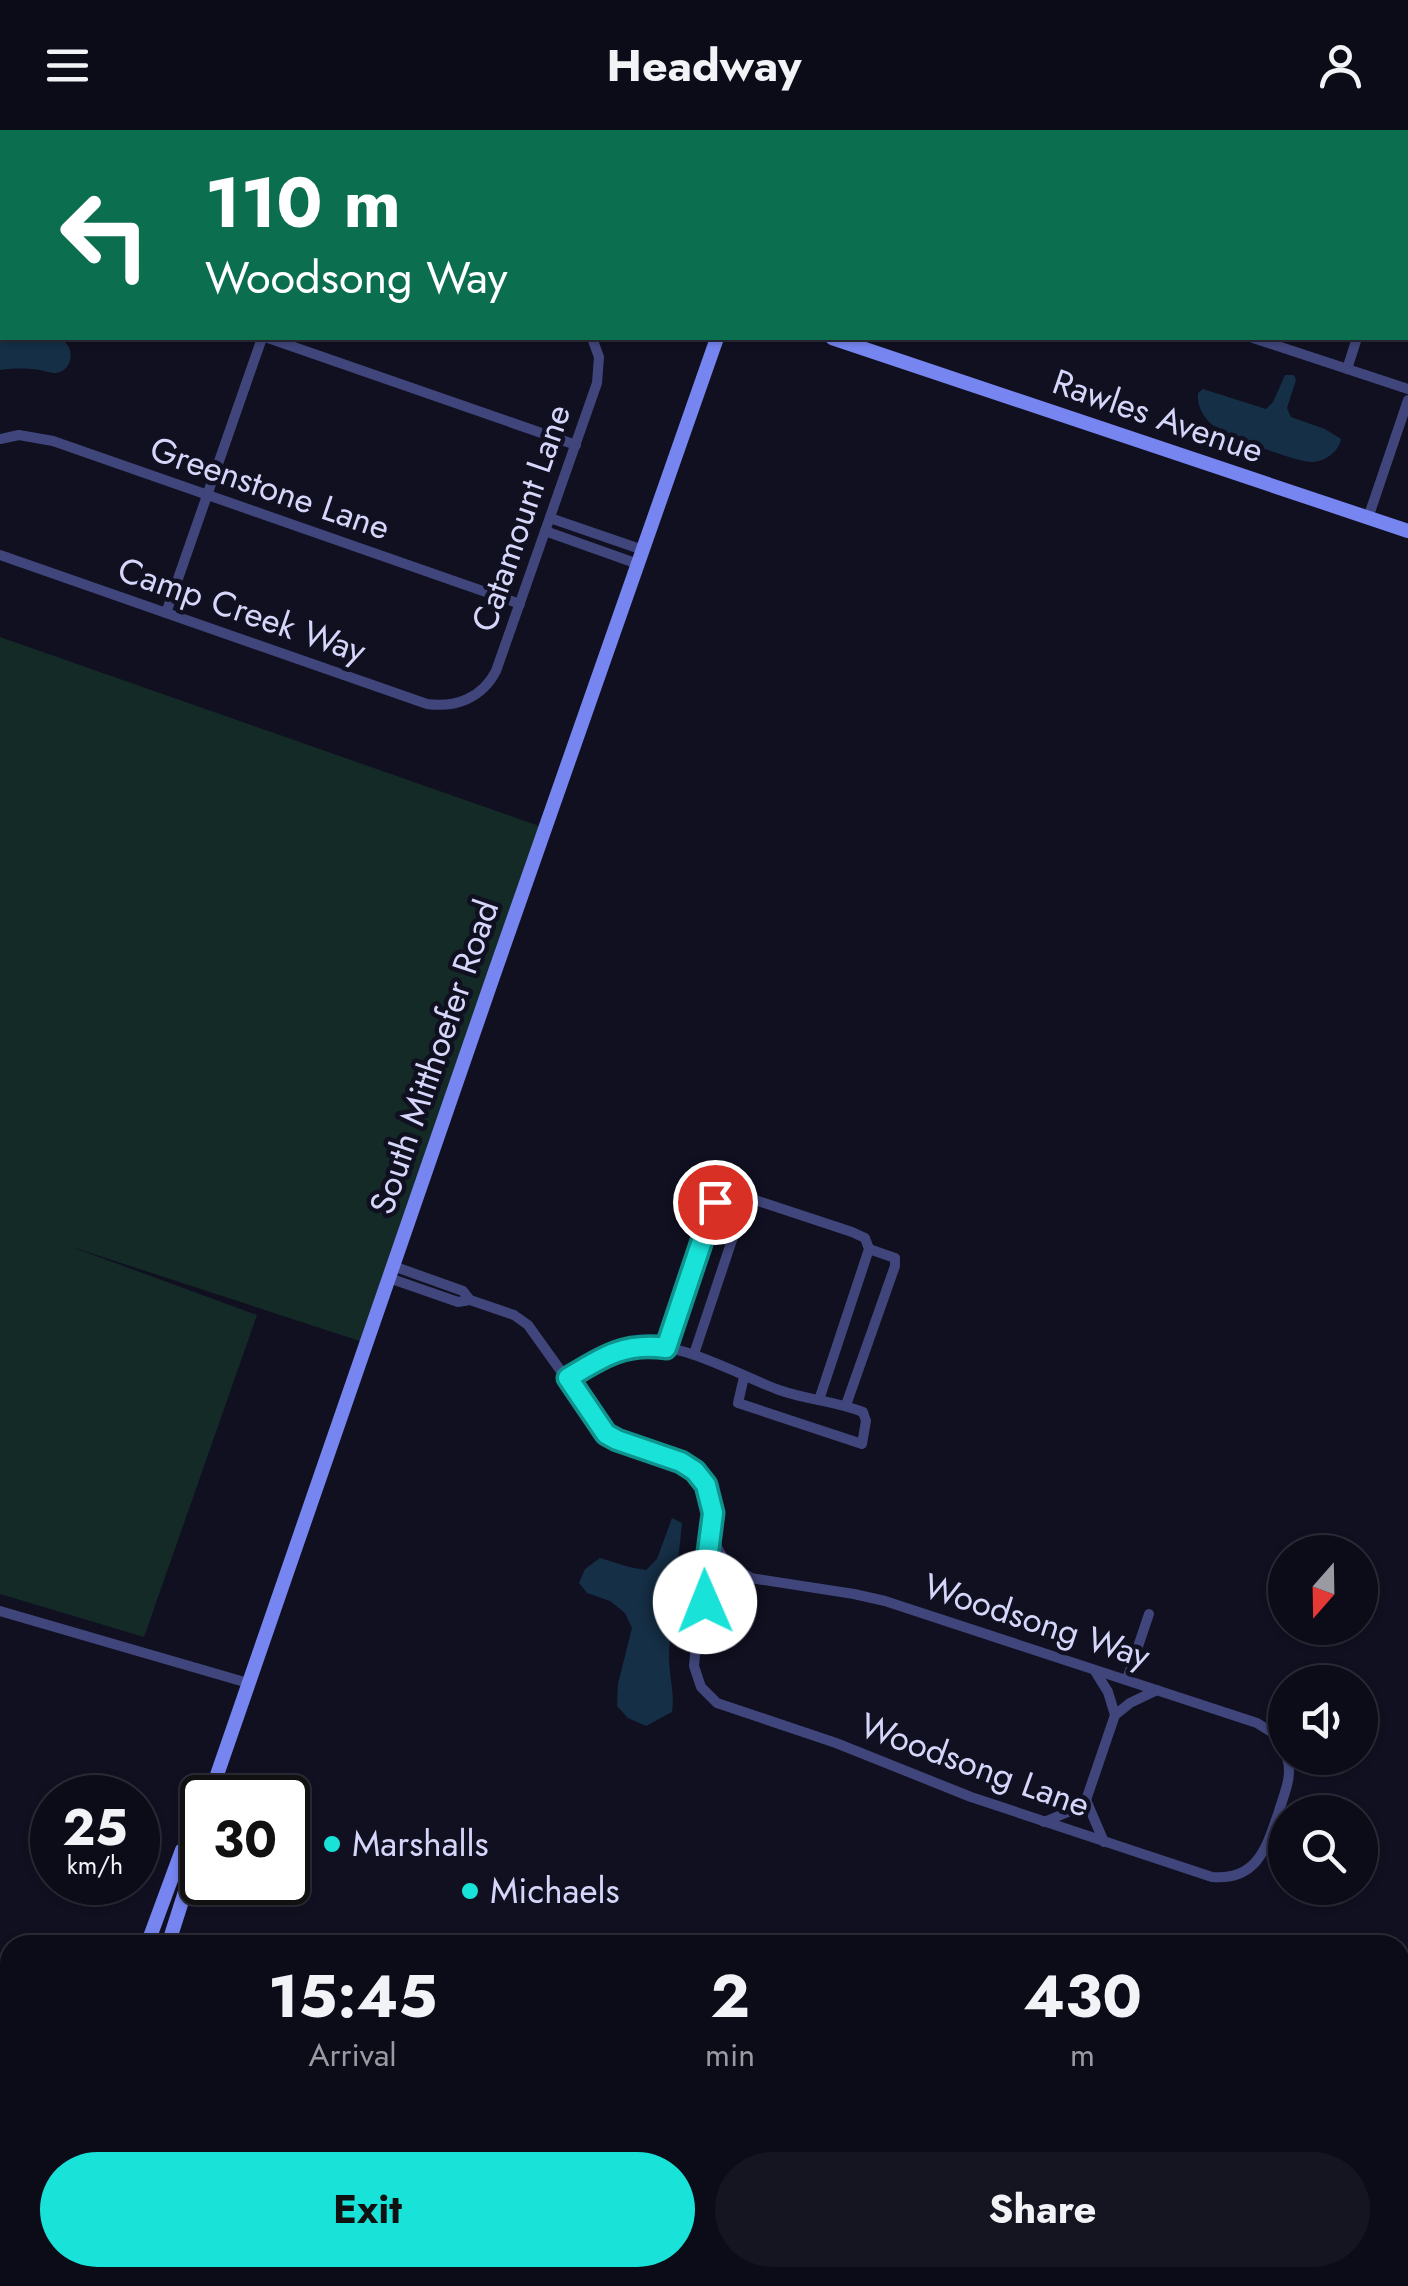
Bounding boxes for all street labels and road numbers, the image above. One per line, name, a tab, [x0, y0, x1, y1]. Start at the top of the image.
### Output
street label: Rawles Avenue	[1046, 357, 1270, 475]
street label: Catamount Lane	[459, 398, 583, 638]
street label: Greenstone Lane	[143, 424, 397, 552]
street label: Camp Creek Way	[111, 544, 373, 676]
street label: South Mitthoefer Road	[357, 893, 511, 1221]
street label: Woodsong Way	[917, 1561, 1157, 1681]
street label: Woodsong Lane	[853, 1700, 1097, 1830]

